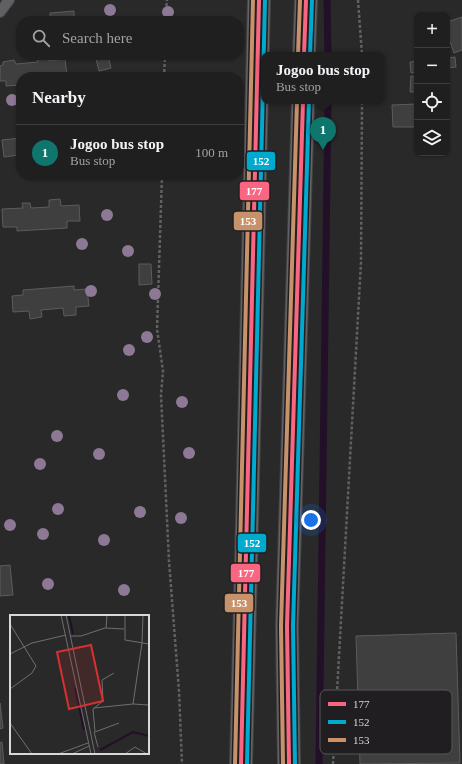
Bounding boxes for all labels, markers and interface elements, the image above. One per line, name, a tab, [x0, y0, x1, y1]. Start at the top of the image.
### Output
map controls	[414, 12, 450, 156]
button: +	[414, 12, 450, 48]
search box	[16, 16, 244, 60]
icon: search	[30, 27, 52, 49]
text: Search here	[62, 30, 132, 46]
button: −	[414, 48, 450, 84]
popup	[261, 52, 385, 104]
text: Jogoo bus stop	[276, 62, 370, 78]
text: Bus stop	[276, 79, 321, 94]
button: locate	[414, 84, 450, 120]
text: Nearby	[32, 88, 86, 107]
pin: 1	[310, 117, 336, 150]
button: layers	[414, 120, 450, 156]
text: Jogoo bus stop	[70, 136, 164, 152]
text: 1	[42, 145, 48, 160]
text: 100 m	[195, 145, 228, 160]
line badge: 152	[246, 151, 276, 171]
text: Bus stop	[70, 153, 115, 168]
text: 152	[253, 155, 270, 167]
line badge: 177	[239, 181, 270, 201]
text: 177	[246, 185, 263, 197]
line badge: 153	[233, 211, 263, 231]
text: 153	[240, 215, 257, 227]
your location	[301, 510, 321, 530]
line badge: 152	[237, 533, 267, 553]
text: 152	[244, 537, 261, 549]
line badge: 177	[230, 563, 261, 583]
text: 177	[238, 567, 255, 579]
line badge: 153	[224, 593, 254, 613]
text: 153	[231, 597, 248, 609]
inset map	[10, 615, 149, 754]
legend	[320, 690, 452, 754]
text: 177	[353, 698, 370, 710]
text: 152	[353, 716, 370, 728]
text: 153	[353, 734, 370, 746]

